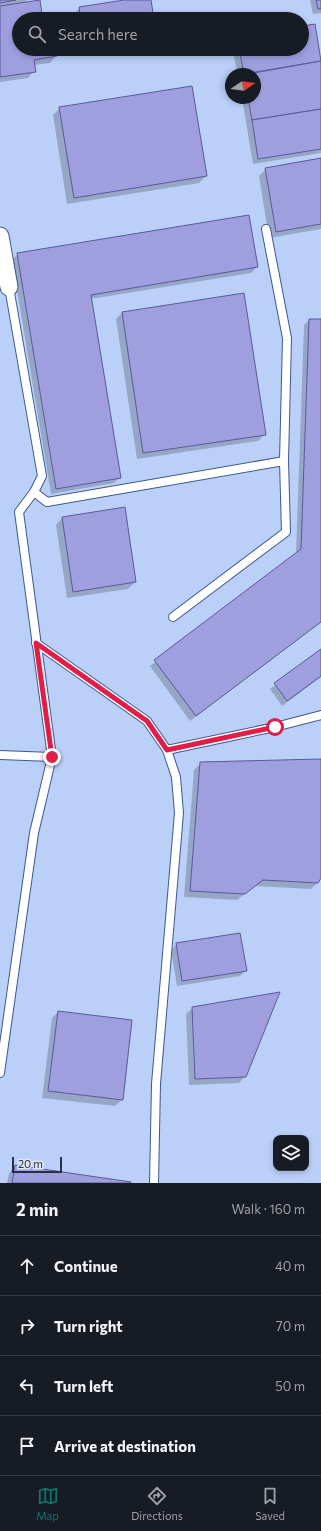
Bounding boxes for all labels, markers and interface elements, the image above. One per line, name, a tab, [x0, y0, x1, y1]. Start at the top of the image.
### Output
search box	[12, 12, 309, 56]
icon: search	[26, 23, 48, 45]
text: Search here	[58, 25, 137, 43]
north arrow	[225, 68, 261, 104]
route start	[266, 718, 284, 736]
route end	[43, 748, 61, 766]
map controls	[273, 1135, 309, 1171]
button: layers	[273, 1135, 309, 1171]
scale bar	[12, 1155, 62, 1174]
text: 20 m	[18, 1157, 43, 1170]
text: 2 min	[16, 1199, 58, 1220]
text: Walk · 160 m	[231, 1201, 305, 1217]
icon: ahead	[16, 1255, 38, 1277]
text: Continue	[54, 1257, 118, 1275]
text: 40 m	[275, 1258, 305, 1274]
icon: right	[16, 1315, 38, 1337]
text: Turn right	[54, 1317, 123, 1335]
text: 70 m	[276, 1318, 305, 1334]
icon: left	[16, 1375, 38, 1397]
text: Turn left	[54, 1377, 113, 1395]
text: 50 m	[275, 1378, 305, 1394]
icon: arrive	[16, 1435, 38, 1457]
text: Arrive at destination	[54, 1437, 196, 1455]
tab: Map	[36, 1485, 59, 1522]
tab: Directions	[131, 1485, 183, 1522]
tab: Saved	[255, 1485, 285, 1522]

